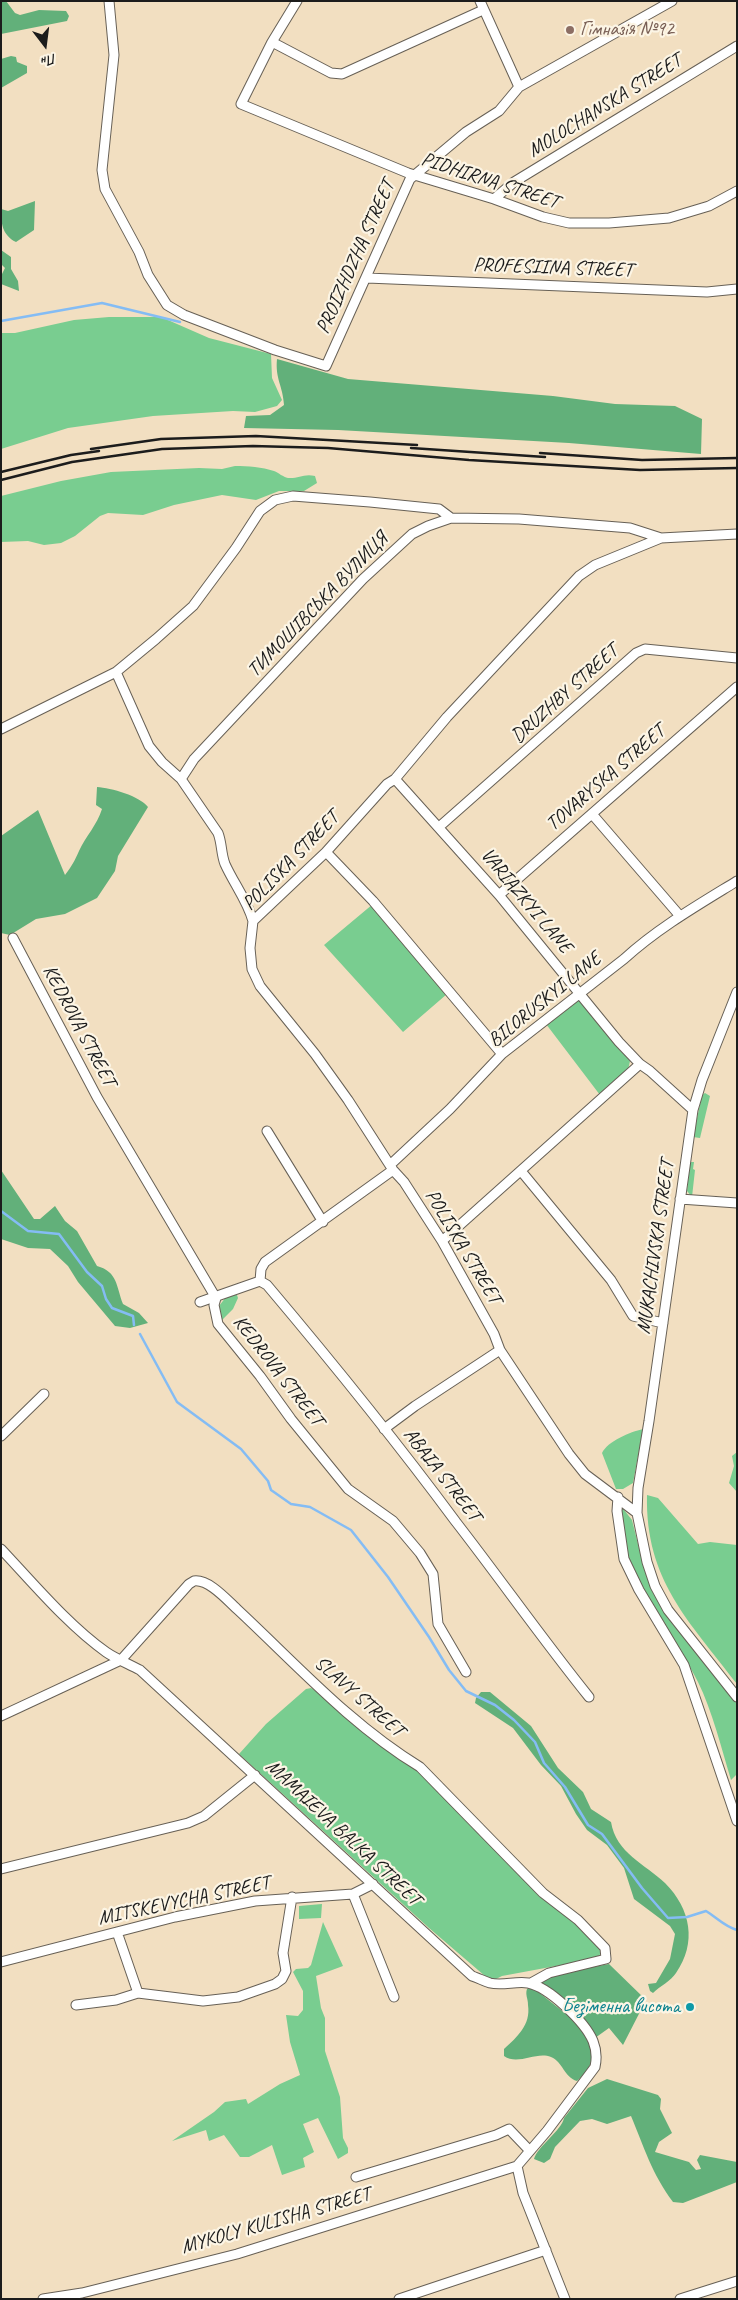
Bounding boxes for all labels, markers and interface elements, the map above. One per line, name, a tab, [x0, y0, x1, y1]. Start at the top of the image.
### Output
place label: Гімназія №92	[580, 18, 674, 42]
north arrow	[20, 20, 70, 70]
marker: Гімназія №92	[564, 24, 576, 36]
street label: MOLOCHANSKA STREET	[524, 49, 686, 163]
text: Пн	[40, 50, 58, 70]
street label: PIDHIRNA STREET	[418, 147, 562, 215]
street label: PROIZHDZHA STREET	[311, 177, 401, 337]
street label: PROFESIINA STREET	[473, 253, 633, 283]
street label: ТИМОШІВСЬКА ВУЛИЦЯ	[243, 528, 393, 682]
street label: DRUZHBY STREET	[506, 640, 624, 748]
street label: TOVARYSKA STREET	[542, 720, 670, 836]
street label: POLISKA STREET	[237, 806, 345, 916]
street label: VARIAZKYI LANE	[475, 844, 577, 958]
street label: BILORUSKYI LANE	[484, 947, 606, 1053]
street label: KEDROVA STREET	[37, 961, 121, 1091]
street label: MUKACHIVSKA STREET	[632, 1159, 680, 1335]
street label: POLISKA STREET	[419, 1185, 507, 1309]
street label: KEDROVA STREET	[227, 1311, 329, 1431]
street label: ABAIA STREET	[398, 1423, 486, 1527]
street label: SLAVY STREET	[309, 1651, 409, 1743]
street label: MAMAIEVA BALKA STREET	[260, 1755, 426, 1911]
street label: MITSKEVYCHA STREET	[96, 1871, 272, 1931]
place label: Безіменна висота	[562, 1995, 680, 2019]
marker: Безіменна висота	[684, 2001, 696, 2013]
street label: MYKOLY KULISHA STREET	[178, 2182, 374, 2260]

